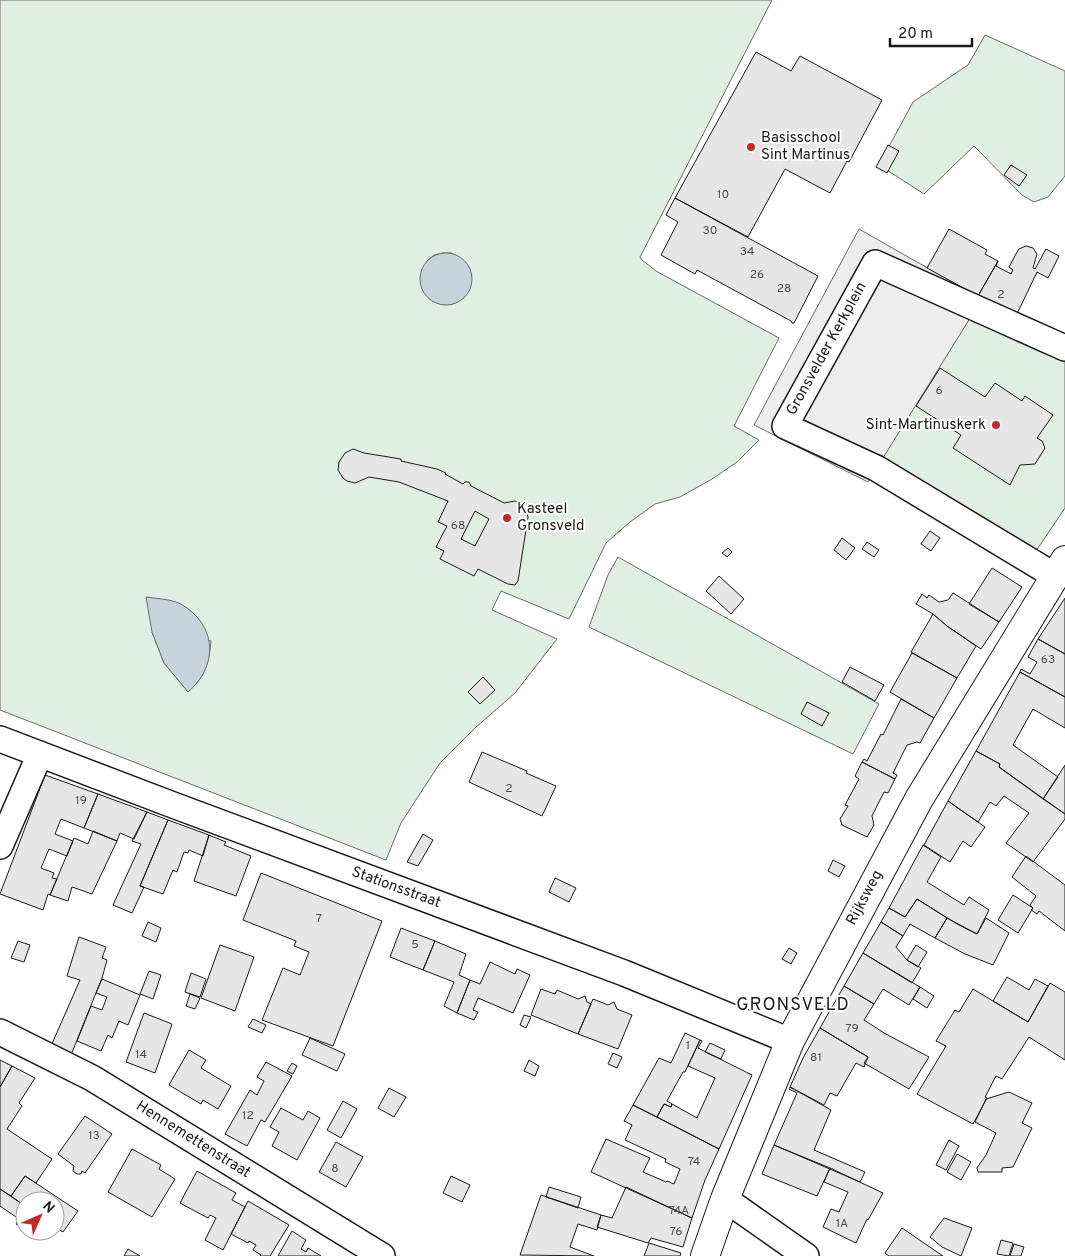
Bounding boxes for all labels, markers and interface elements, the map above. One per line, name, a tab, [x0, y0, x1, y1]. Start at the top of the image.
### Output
scale bar	[890, 15, 972, 47]
text: 20 m	[898, 25, 933, 44]
place label: Basisschool Sint Martinus	[761, 129, 850, 165]
marker: Basisschool Sint Martinus	[745, 141, 757, 153]
house number: 10	[717, 187, 729, 203]
house number: 30	[703, 223, 717, 239]
house number: 34	[740, 244, 754, 260]
house number: 26	[750, 267, 764, 283]
street label: Gronsvelder Kerkplein	[783, 279, 871, 419]
house number: 28	[777, 281, 791, 297]
house number: 2	[997, 287, 1005, 303]
house number: 6	[935, 383, 943, 399]
place label: Sint-Martinuskerk	[866, 416, 986, 435]
marker: Sint-Martinuskerk	[990, 419, 1002, 431]
place label: Kasteel Gronsveld	[517, 500, 584, 536]
marker: Kasteel Gronsveld	[501, 512, 513, 524]
house number: 68	[451, 518, 465, 534]
house number: 63	[1041, 652, 1055, 668]
house number: 2	[505, 781, 513, 797]
house number: 19	[75, 793, 87, 809]
street label: Stationsstraat	[349, 863, 443, 913]
street label: Rijksweg	[843, 867, 887, 929]
house number: 7	[316, 911, 322, 927]
house number: 5	[411, 937, 419, 953]
district label: GRONSVELD	[736, 994, 850, 1017]
house number: 79	[845, 1021, 859, 1037]
house number: 1	[686, 1038, 690, 1054]
house number: 14	[135, 1047, 147, 1063]
house number: 81	[810, 1050, 822, 1066]
street label: Hennemettenstraat	[132, 1097, 254, 1183]
house number: 12	[242, 1108, 254, 1124]
house number: 13	[88, 1128, 100, 1144]
house number: 74	[688, 1154, 700, 1170]
house number: 8	[331, 1161, 339, 1177]
north arrow	[15, 1191, 65, 1241]
text: N	[39, 1198, 58, 1217]
house number: 74A	[669, 1203, 689, 1219]
house number: 1A	[836, 1216, 848, 1232]
house number: 76	[670, 1224, 682, 1240]

